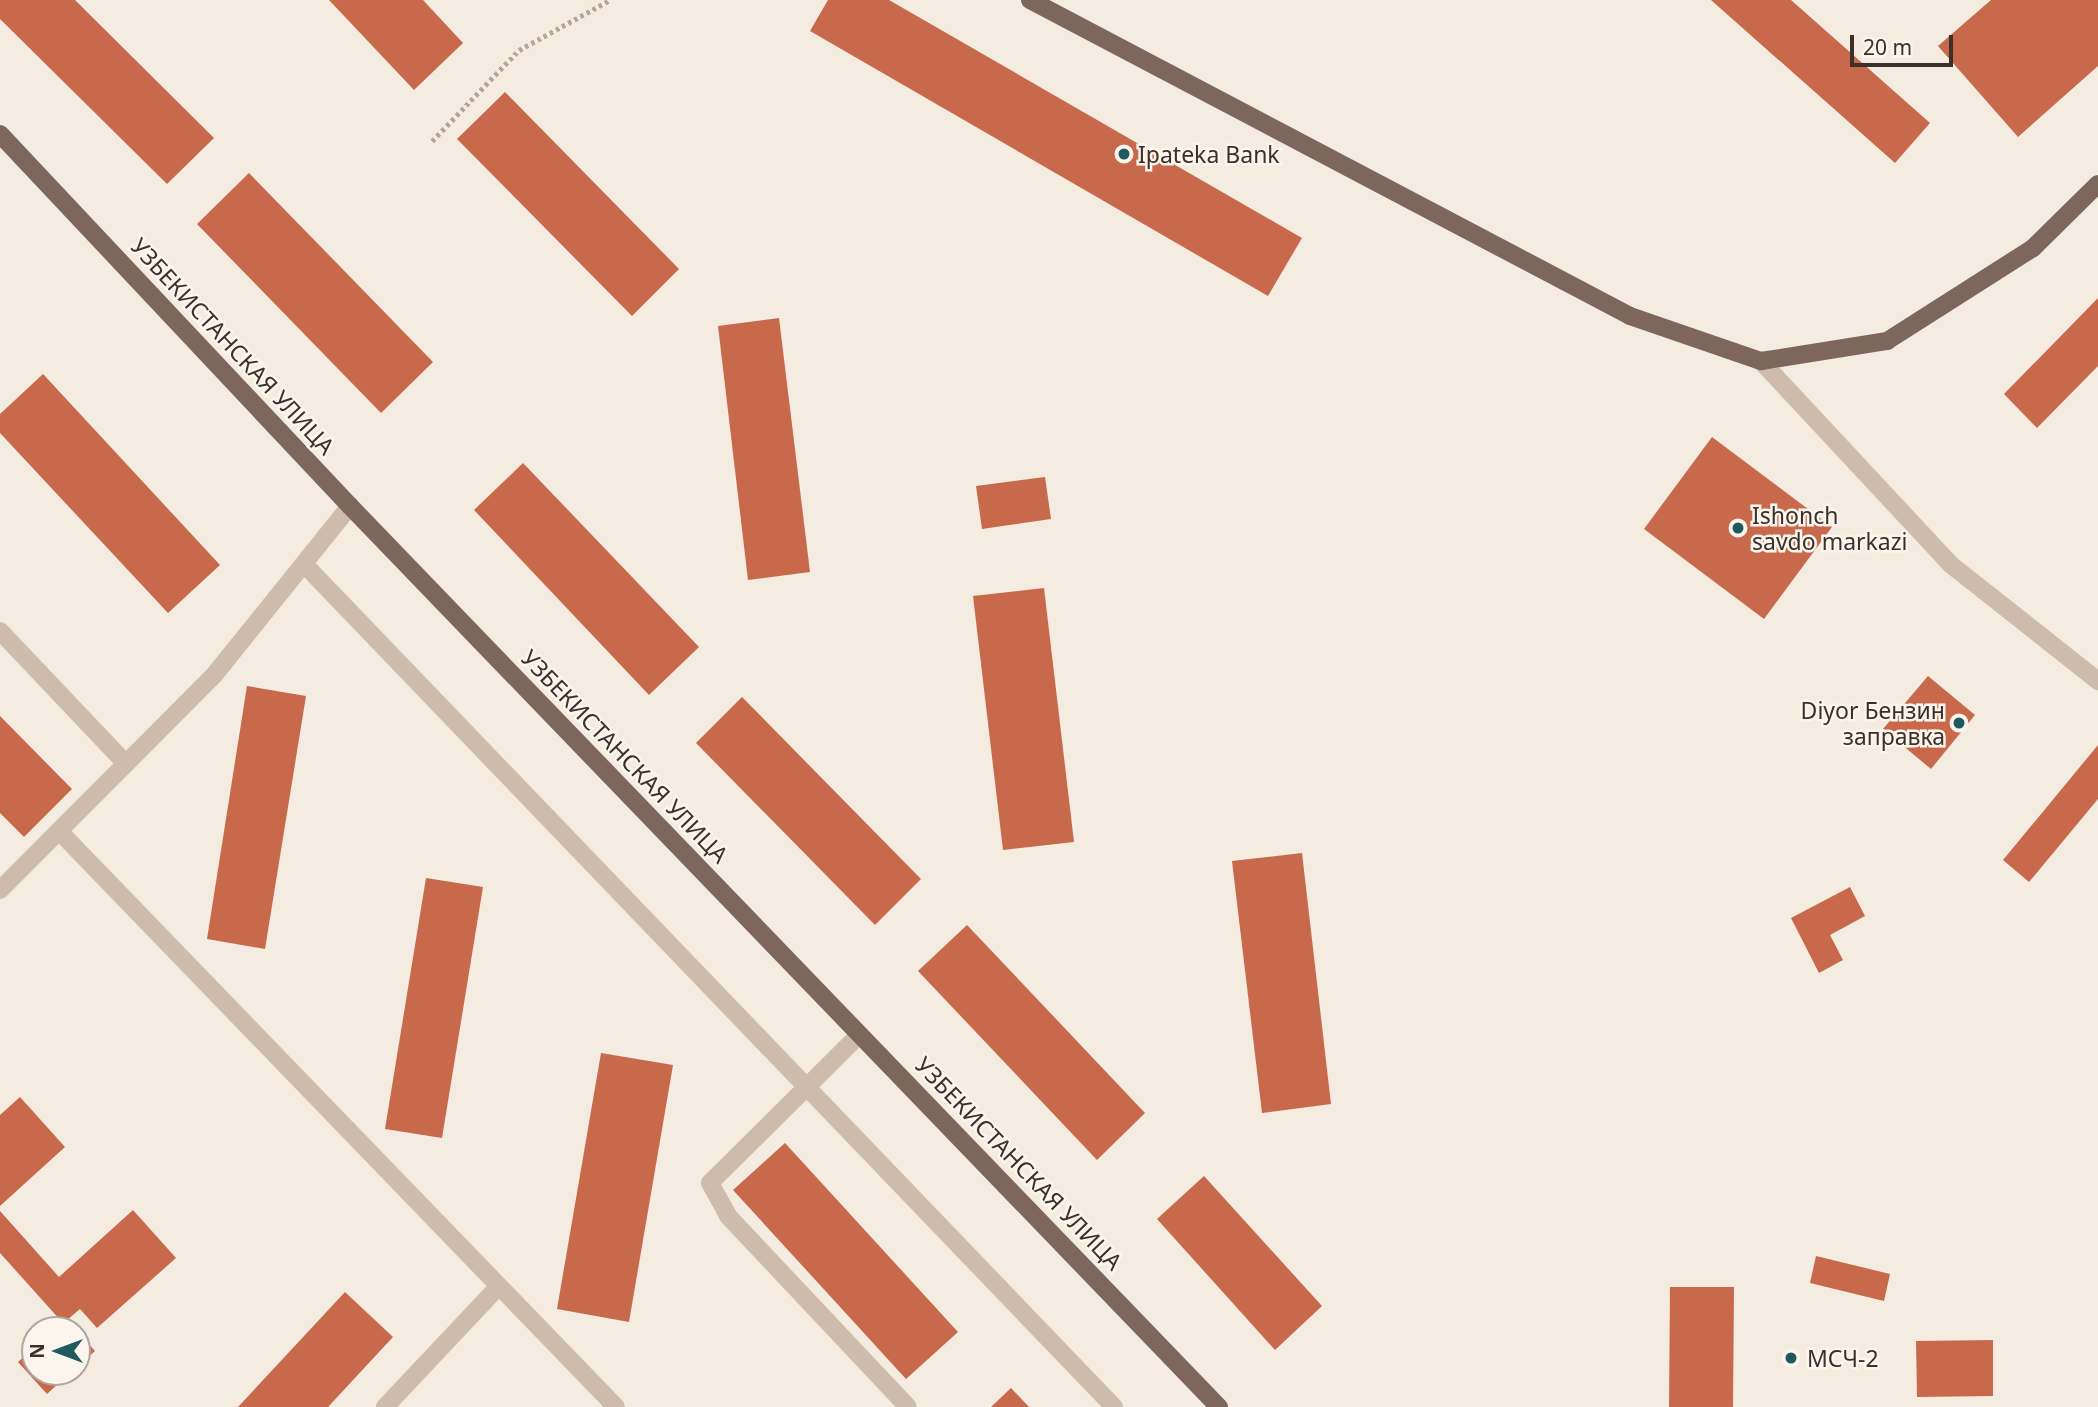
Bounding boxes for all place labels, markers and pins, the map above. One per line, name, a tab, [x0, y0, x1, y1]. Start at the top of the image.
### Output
place label: Ipateka Bank	[1138, 140, 1280, 168]
marker: Ipateka Bank	[1116, 146, 1132, 162]
place label: Ishonch savdo markazi	[1752, 501, 1907, 555]
marker: Ishonch savdo markazi	[1730, 520, 1746, 536]
place label: Diyor Бензин заправка	[1801, 696, 1945, 750]
marker: Diyor Бензин заправка	[1951, 715, 1967, 731]
place label: МСЧ-2	[1807, 1344, 1879, 1372]
marker: МСЧ-2	[1781, 1348, 1801, 1368]

